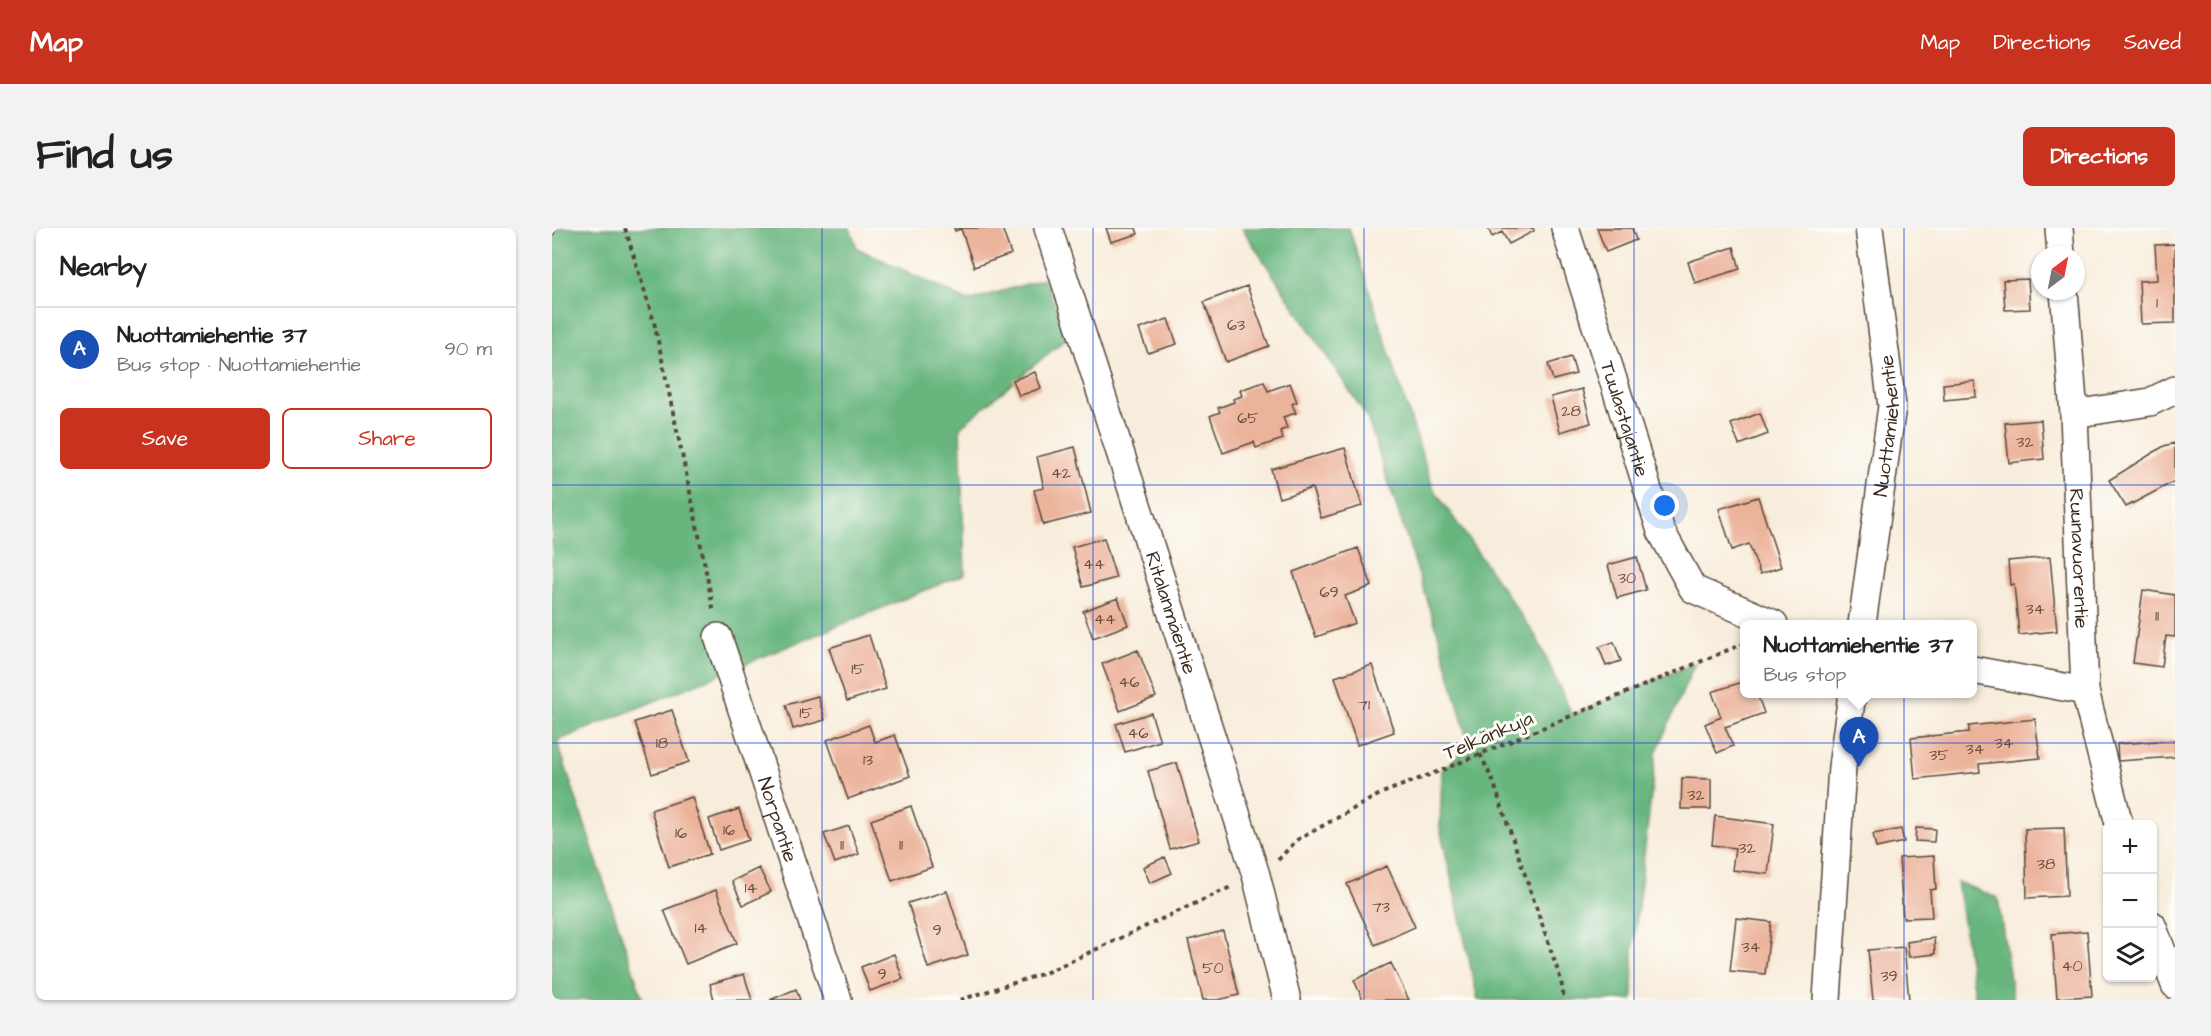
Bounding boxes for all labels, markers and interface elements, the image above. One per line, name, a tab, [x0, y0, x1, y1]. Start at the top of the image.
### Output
text: Map	[30, 23, 83, 62]
text: Map	[1920, 28, 1960, 57]
text: Directions	[1993, 28, 2091, 57]
text: Saved	[2124, 28, 2181, 57]
text: Find us	[36, 127, 173, 185]
button: Directions	[2023, 127, 2175, 186]
north arrow	[2031, 246, 2085, 300]
text: Nearby	[60, 249, 147, 285]
house number: 1	[2156, 292, 2158, 314]
house number: 63	[1227, 314, 1245, 336]
text: Nuottamiehentie 37	[117, 320, 307, 351]
text: A	[73, 335, 86, 363]
text: 90 m	[444, 335, 492, 363]
text: Bus stop · Nuottamiehentie	[117, 351, 361, 379]
street label: Nuottamiehentie	[1867, 353, 1907, 498]
street label: Tuulastajantie	[1593, 357, 1656, 481]
house number: 28	[1561, 400, 1581, 422]
house number: 65	[1237, 407, 1259, 429]
button: Save	[60, 408, 270, 469]
button: Share	[282, 408, 492, 469]
house number: 32	[2016, 431, 2034, 453]
house number: 42	[1051, 462, 1071, 484]
street label: Ruunavuorentie	[2062, 488, 2096, 629]
your location	[1650, 491, 1679, 520]
street label: Ritalanmäentie	[1138, 548, 1204, 678]
house number: 44	[1083, 553, 1105, 575]
house number: 30	[1618, 567, 1636, 589]
house number: 69	[1319, 581, 1339, 603]
house number: 34	[2025, 598, 2045, 620]
house number: 11	[2155, 605, 2159, 627]
house number: 44	[1094, 608, 1116, 630]
popup	[1740, 620, 1977, 698]
text: Nuottamiehentie 37	[1763, 630, 1954, 661]
house number: 15	[851, 658, 865, 680]
text: Bus stop	[1763, 661, 1846, 689]
house number: 46	[1119, 671, 1139, 693]
house number: 71	[1358, 694, 1370, 716]
house number: 15	[799, 702, 813, 724]
street label: Telkänkuja	[1439, 704, 1538, 767]
pin: A	[1840, 718, 1878, 767]
house number: 46	[1128, 722, 1148, 744]
house number: 18	[656, 732, 668, 754]
house number: 34	[1994, 732, 2014, 754]
house number: 34	[1965, 738, 1985, 760]
house number: 35	[1929, 744, 1949, 766]
house number: 13	[863, 749, 873, 771]
street label: Norpantie	[750, 773, 804, 866]
house number: 32	[1687, 784, 1705, 806]
house number: 16	[723, 819, 735, 841]
map controls	[2103, 820, 2157, 982]
button: +	[2103, 820, 2157, 874]
house number: 16	[675, 822, 687, 844]
house number: 11	[840, 834, 844, 856]
house number: 11	[899, 834, 903, 856]
house number: 32	[1738, 837, 1756, 859]
house number: 38	[2037, 853, 2055, 875]
button: −	[2103, 874, 2157, 928]
house number: 14	[745, 877, 758, 899]
house number: 73	[1372, 896, 1390, 918]
house number: 14	[695, 917, 708, 939]
house number: 9	[932, 919, 942, 941]
button: layers	[2103, 928, 2157, 982]
house number: 34	[1741, 936, 1761, 958]
house number: 40	[2062, 955, 2082, 977]
house number: 50	[1202, 957, 1224, 979]
house number: 9	[877, 963, 887, 985]
house number: 39	[1880, 965, 1898, 987]

